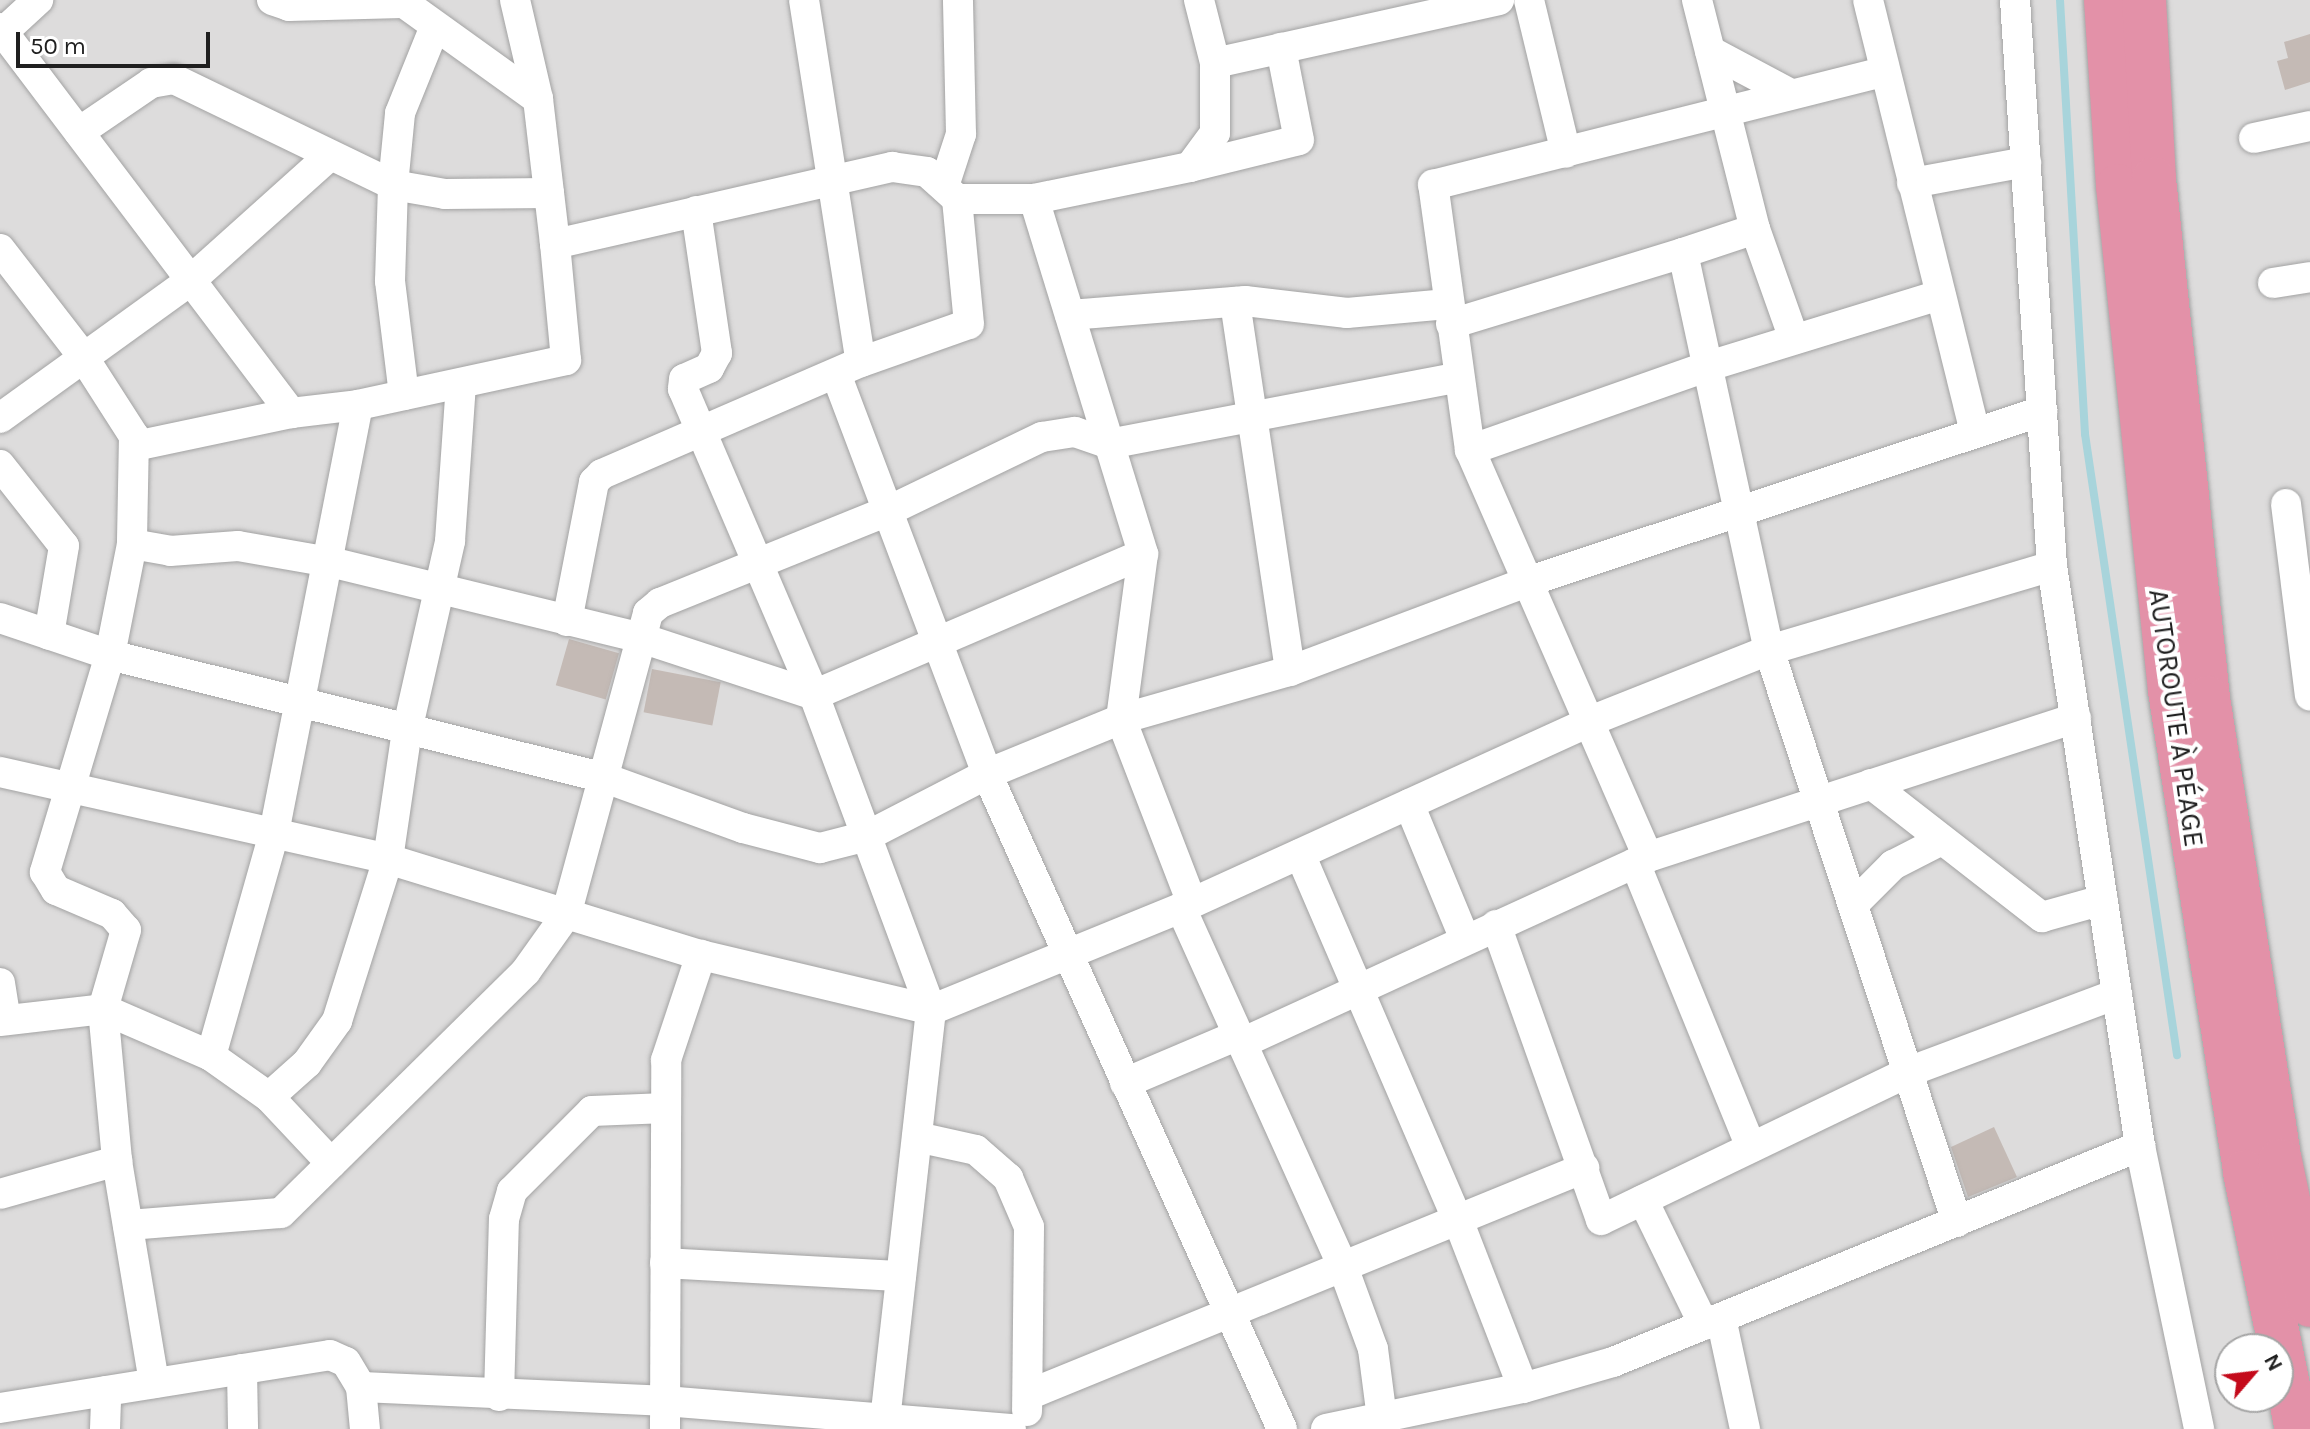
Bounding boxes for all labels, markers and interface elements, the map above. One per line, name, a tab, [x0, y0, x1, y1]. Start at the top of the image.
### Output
scale bar	[20, 16, 214, 66]
text: 50 m	[30, 32, 86, 60]
street label: AUTOROUTE À PÉAGE	[2141, 587, 2211, 849]
north arrow	[2214, 1333, 2294, 1413]
text: N	[2258, 1350, 2289, 1376]

